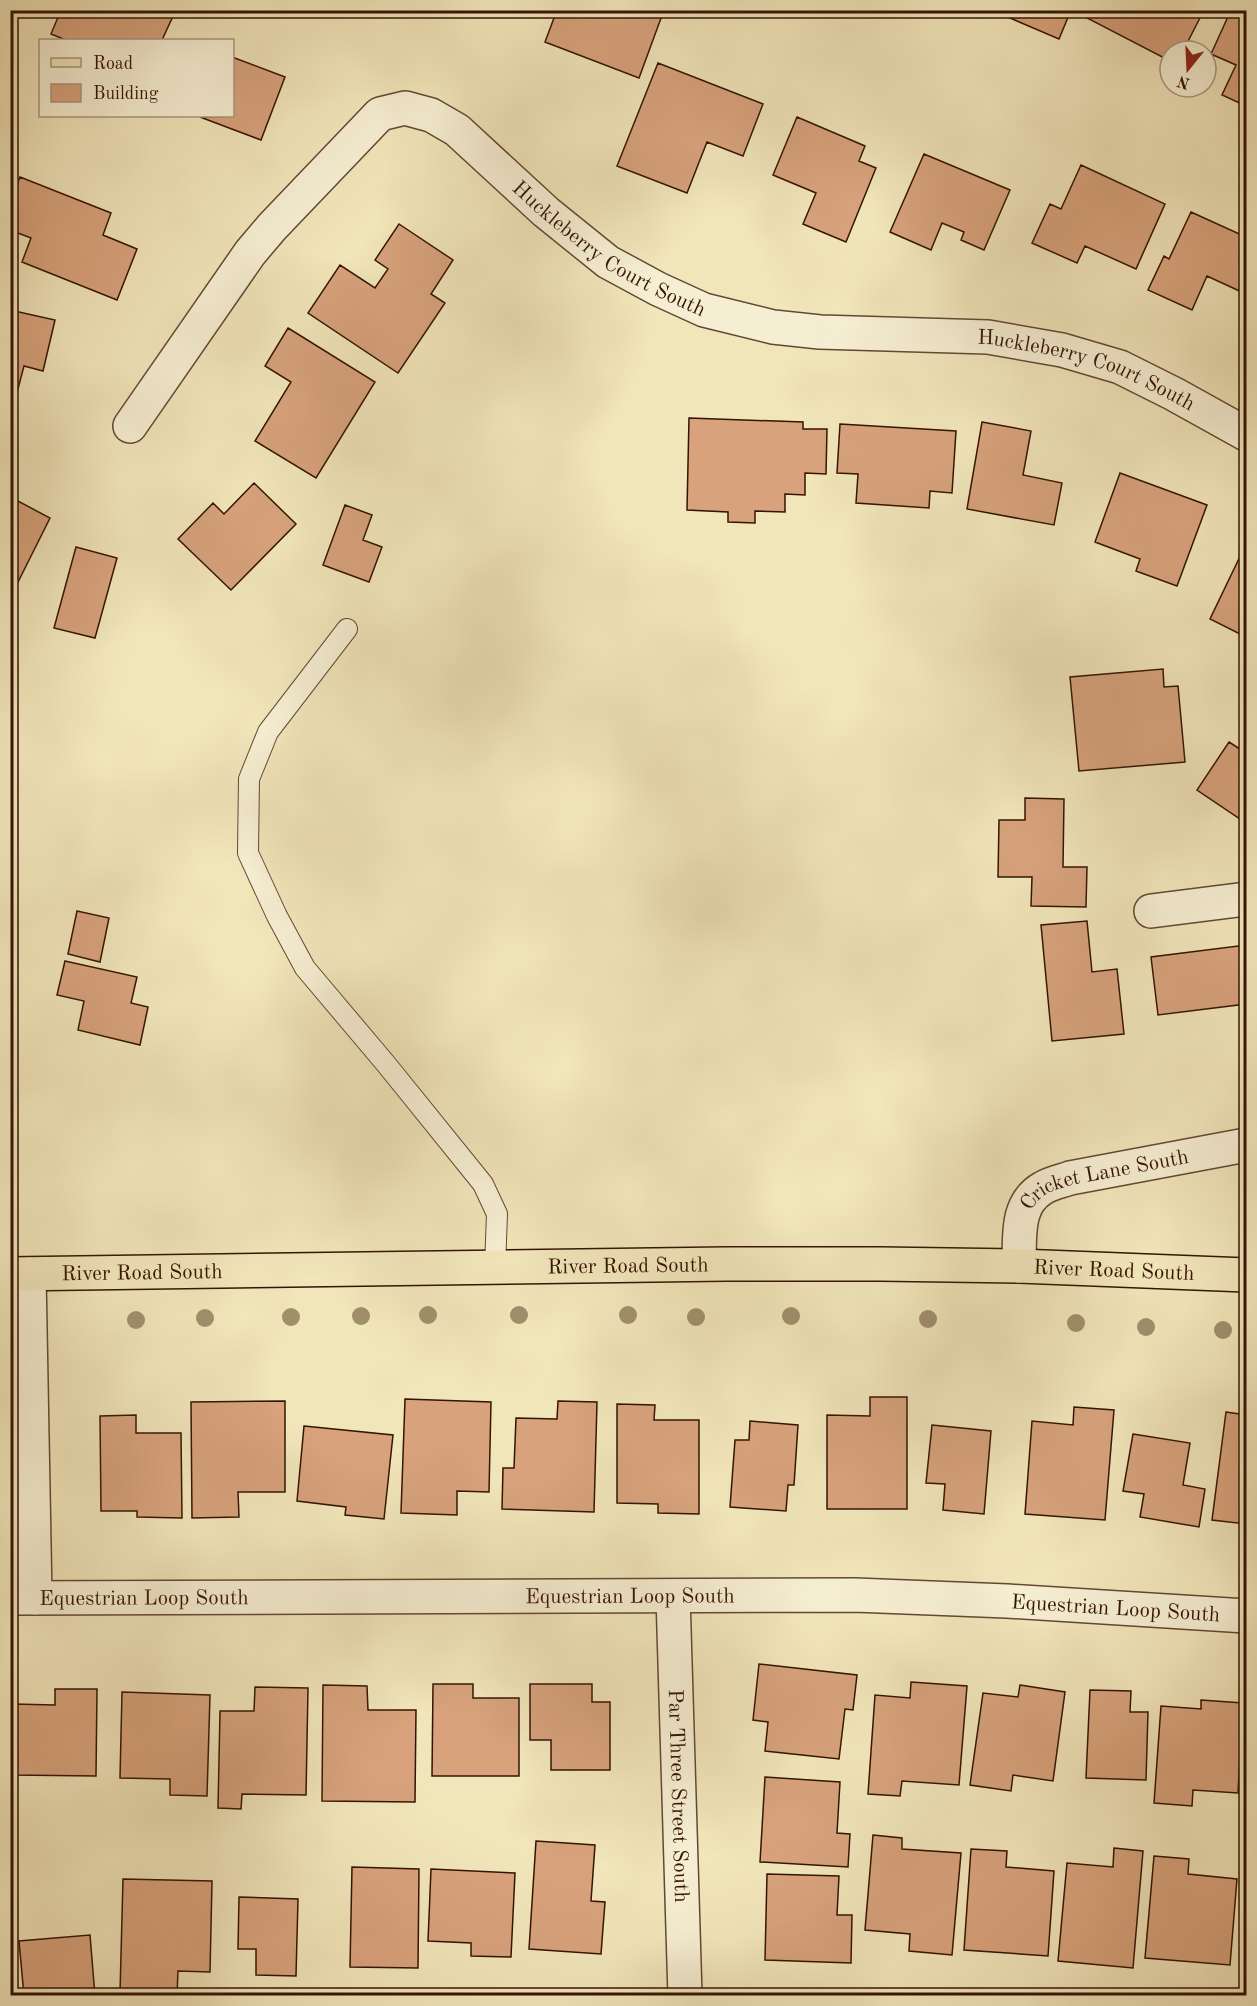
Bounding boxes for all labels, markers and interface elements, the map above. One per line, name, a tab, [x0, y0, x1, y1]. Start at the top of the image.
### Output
legend	[39, 39, 234, 117]
north arrow	[1158, 39, 1218, 99]
text: Road	[93, 55, 133, 73]
text: N	[1175, 72, 1192, 91]
text: Building	[93, 85, 159, 103]
street label: Huckleberry Court South	[508, 178, 709, 321]
street label: Huckleberry Court South	[977, 328, 1198, 415]
street label: Cricket Lane South	[1017, 1147, 1190, 1214]
street label: River Road South	[547, 1255, 709, 1278]
street label: River Road South	[1033, 1258, 1195, 1285]
street label: River Road South	[61, 1262, 223, 1285]
street label: Equestrian Loop South	[525, 1586, 735, 1608]
street label: Equestrian Loop South	[39, 1588, 249, 1610]
street label: Equestrian Loop South	[1010, 1592, 1221, 1626]
street label: Par Three Street South	[664, 1689, 691, 1903]

